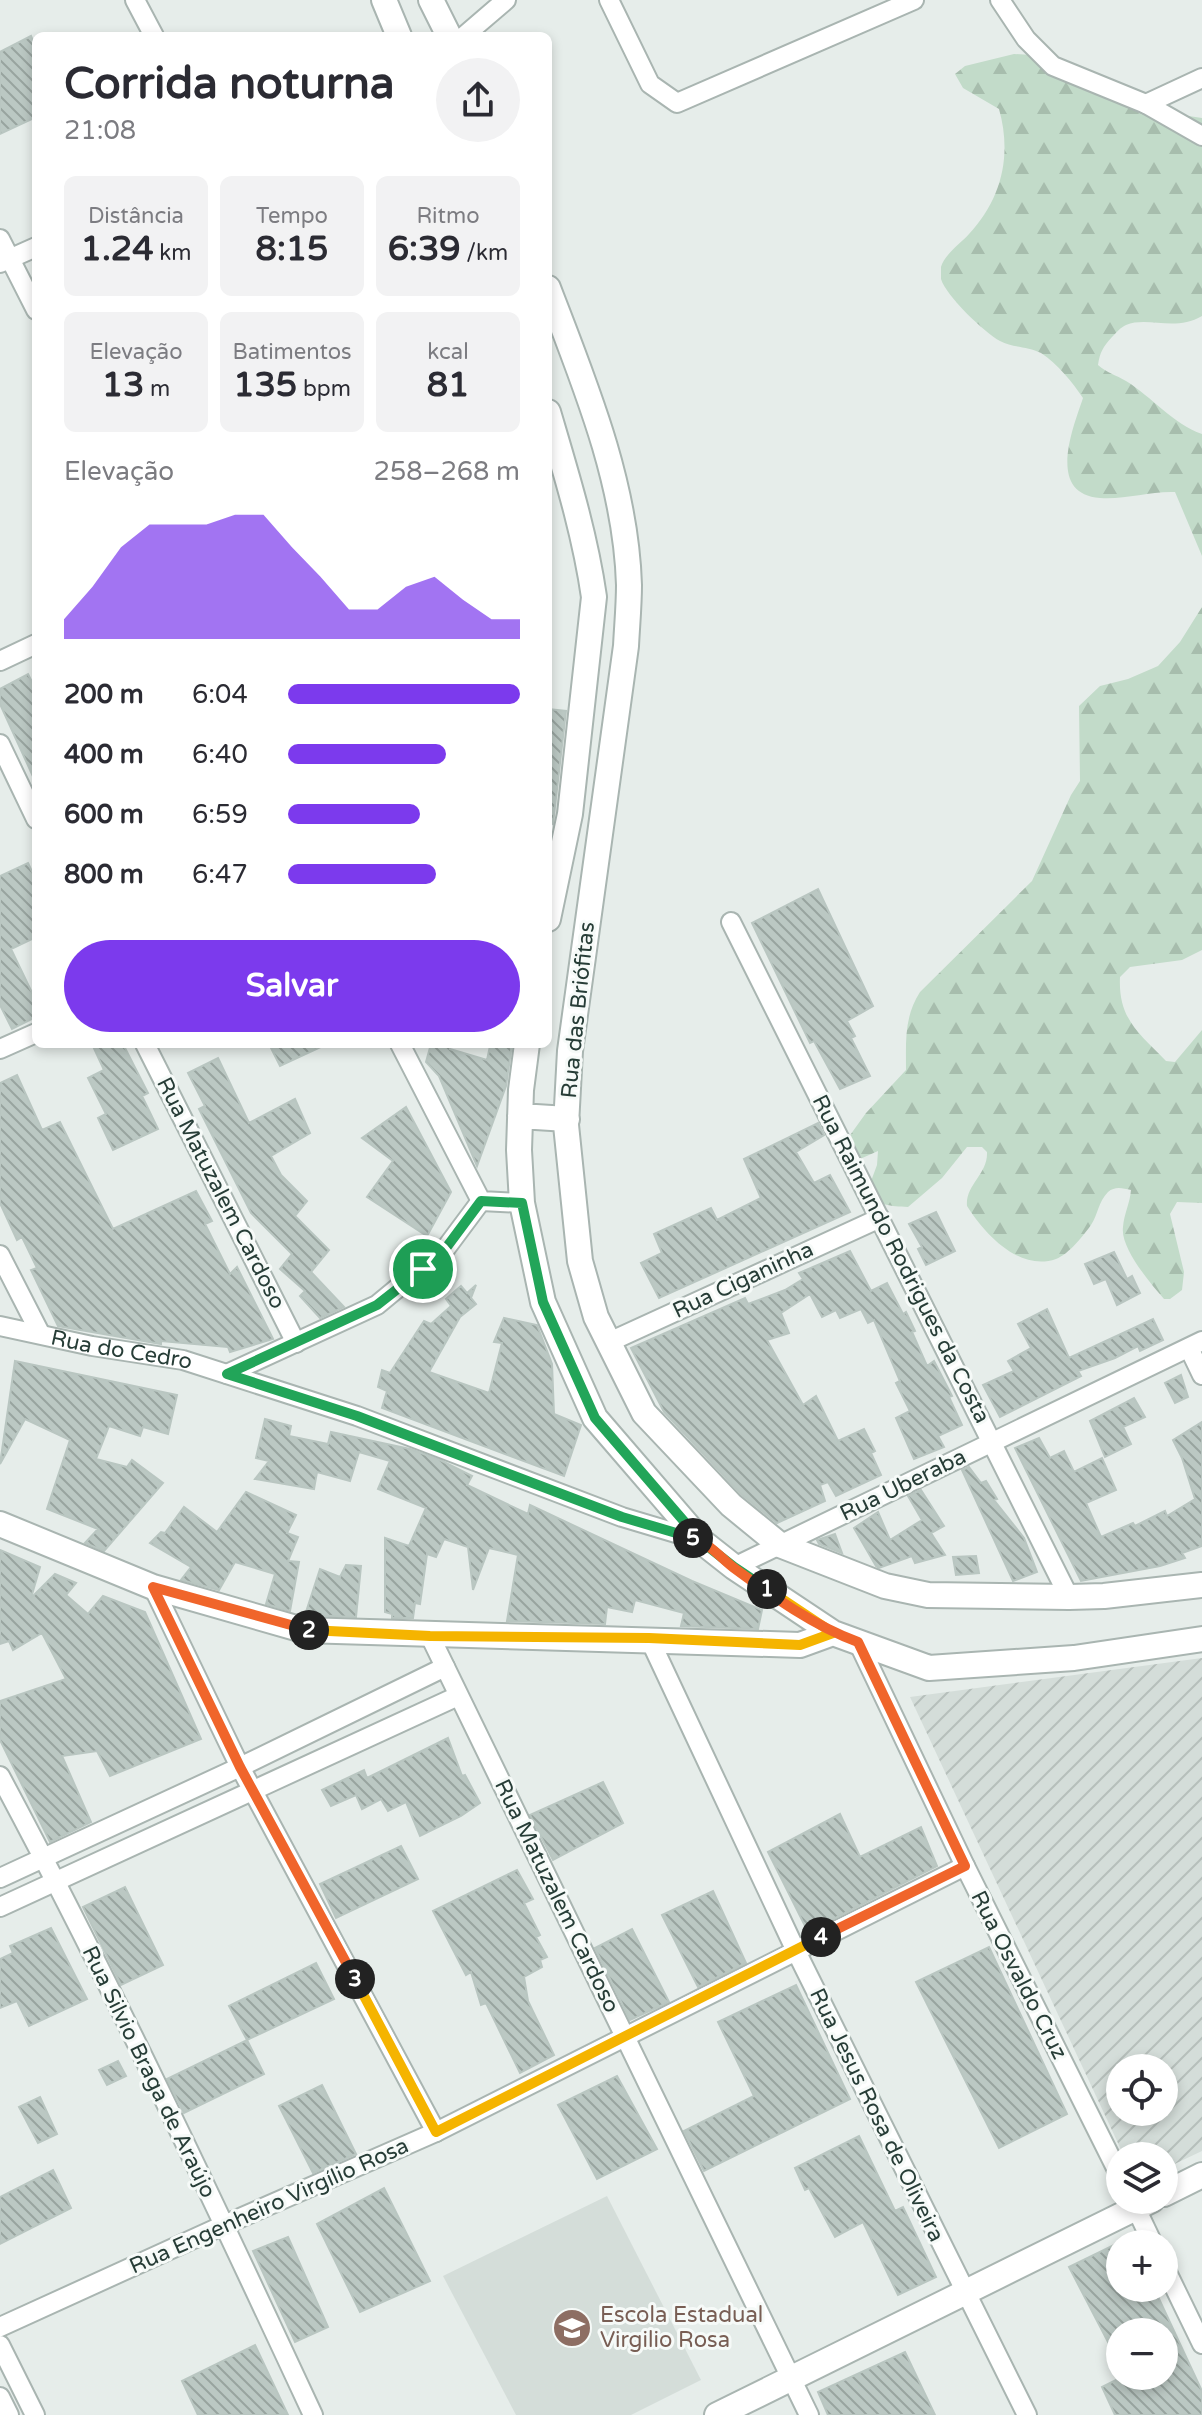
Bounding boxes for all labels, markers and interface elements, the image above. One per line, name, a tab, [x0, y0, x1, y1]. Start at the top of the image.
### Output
text: Corrida noturna	[64, 58, 395, 111]
button: share	[436, 58, 520, 142]
text: 21:08	[64, 115, 136, 146]
text: Distância	[88, 203, 184, 229]
text: Tempo	[256, 203, 328, 229]
text: Ritmo	[416, 203, 480, 229]
text: 1.24	[81, 229, 154, 270]
text: 8:15	[256, 229, 328, 270]
text: 6:39	[388, 229, 461, 270]
text: km	[154, 240, 191, 266]
text: /km	[461, 240, 508, 266]
text: Elevação	[89, 339, 183, 365]
text: Batimentos	[232, 339, 352, 365]
text: kcal	[427, 339, 469, 365]
text: 13	[102, 365, 144, 406]
text: 135	[233, 365, 297, 406]
text: 81	[427, 365, 469, 406]
text: m	[144, 376, 170, 402]
text: bpm	[297, 376, 351, 402]
text: Elevação	[64, 456, 174, 487]
text: 258–268 m	[374, 456, 520, 487]
text: 200 m	[64, 679, 144, 710]
text: 6:04	[192, 679, 248, 710]
text: 400 m	[64, 739, 144, 770]
text: 6:40	[192, 739, 248, 770]
text: 600 m	[64, 799, 144, 830]
text: 6:59	[192, 799, 248, 830]
text: 800 m	[64, 859, 144, 890]
text: 6:47	[192, 859, 248, 890]
street label: Rua das Briófitas	[556, 920, 600, 1100]
button: Salvar	[64, 940, 520, 1032]
street label: Rua Matuzalem Cardoso	[151, 1073, 291, 1313]
street label: Rua Raimundo Rodrigues da Costa	[807, 1091, 995, 1427]
pin	[389, 1235, 457, 1303]
street label: Rua Ciganinha	[669, 1236, 817, 1324]
icon: arrive	[401, 1247, 445, 1291]
street label: Rua do Cedro	[49, 1324, 196, 1375]
street label: Rua Uberaba	[836, 1443, 970, 1527]
pin: 5	[673, 1518, 713, 1558]
text: 5	[686, 1525, 700, 1551]
pin: 1	[747, 1569, 787, 1609]
text: 1	[760, 1576, 774, 1602]
pin: 2	[289, 1610, 329, 1650]
text: 2	[302, 1617, 316, 1643]
street label: Rua Matuzalem Cardoso	[489, 1775, 625, 2017]
street label: Rua Osvaldo Cruz	[965, 1886, 1073, 2064]
pin: 4	[801, 1917, 841, 1957]
text: 4	[814, 1924, 828, 1950]
street label: Rua Silvio Braga de Araújo	[77, 1942, 221, 2202]
pin: 3	[335, 1959, 375, 1999]
text: 3	[348, 1966, 362, 1992]
street label: Rua Jesus Rosa de Oliveira	[804, 1984, 950, 2246]
map controls	[1106, 2054, 1178, 2390]
button: locate	[1106, 2054, 1178, 2126]
street label: Rua Engenheiro Virgílio Rosa	[125, 2133, 413, 2279]
button: layers	[1106, 2142, 1178, 2214]
button: +	[1106, 2230, 1178, 2302]
place label: Escola Estadual Virgilio Rosa	[600, 2302, 763, 2353]
school or university icon: Escola Estadual Virgilio Rosa	[551, 2307, 593, 2349]
button: −	[1106, 2318, 1178, 2390]

